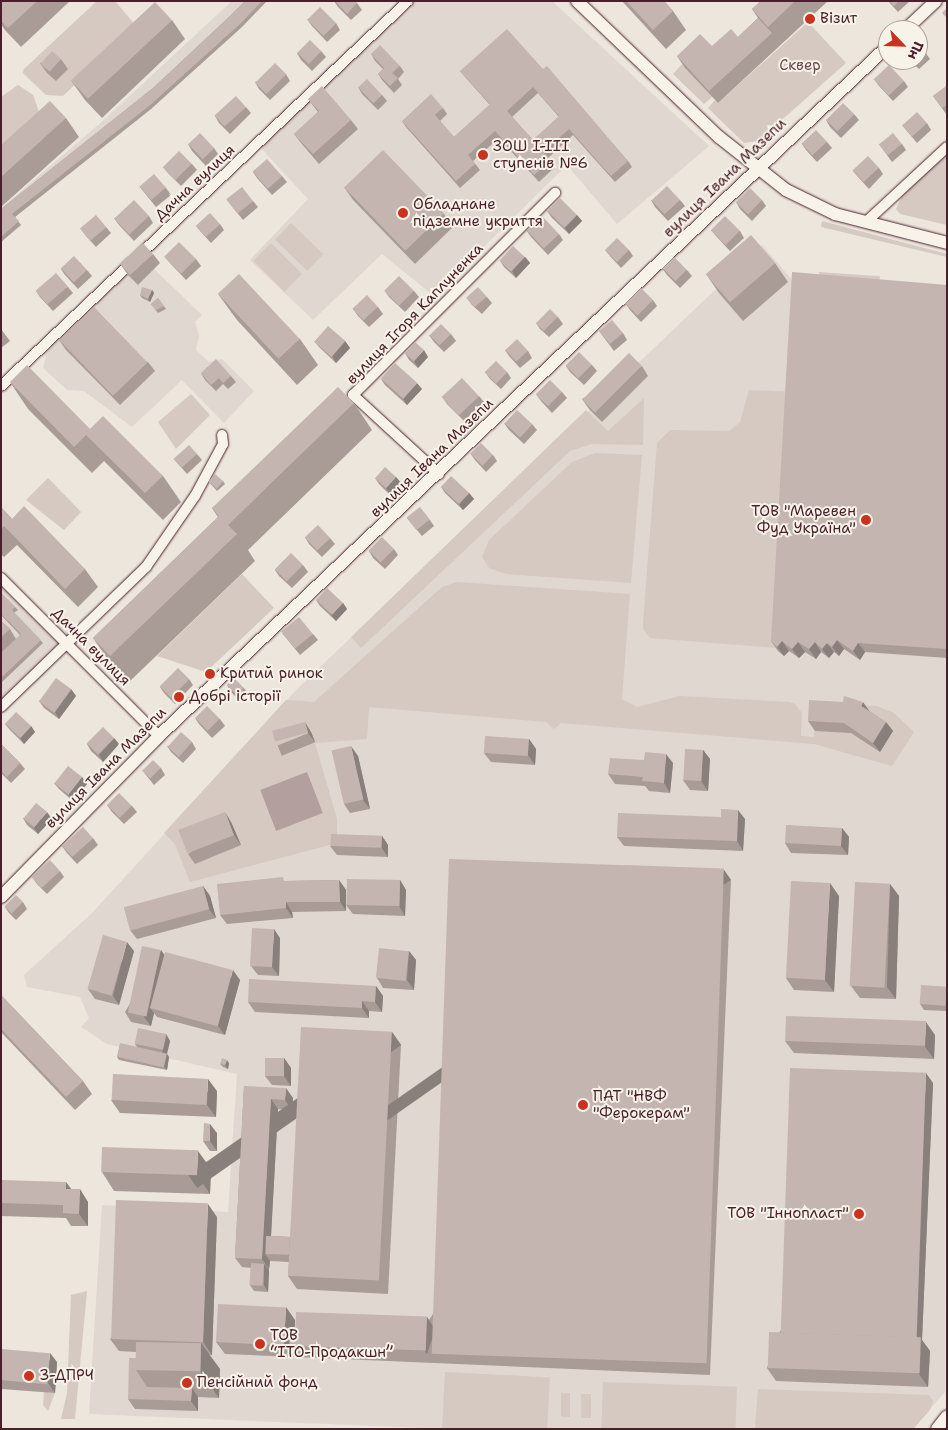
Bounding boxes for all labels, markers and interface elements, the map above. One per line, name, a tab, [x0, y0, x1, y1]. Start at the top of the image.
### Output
place label: Візит	[820, 10, 857, 28]
marker: Візит	[804, 13, 816, 25]
north arrow	[878, 20, 928, 70]
text: Пн	[904, 39, 928, 63]
park label: Сквер	[779, 57, 821, 75]
street label: вулиця Івана Мазепи	[660, 115, 790, 241]
place label: ЗОШ І-ІІІ ступенів №6	[493, 137, 588, 172]
street label: Дачна вулиця	[151, 141, 239, 225]
marker: ЗОШ І-ІІІ ступенів №6	[477, 149, 489, 161]
place label: Обладнане підземне укриття	[413, 195, 543, 230]
marker: Обладнане підземне укриття	[397, 207, 409, 219]
street label: вулиця Ігоря Каплуненка	[343, 240, 487, 388]
street label: вулиця Івана Мазепи	[367, 395, 497, 521]
place label: ТОВ "Маревен Фуд Україна"	[751, 502, 856, 537]
marker: ТОВ "Маревен Фуд Україна"	[860, 514, 872, 526]
street label: Дачна вулиця	[48, 604, 134, 690]
place label: Критий ринок	[220, 665, 323, 683]
marker: Критий ринок	[204, 668, 216, 680]
place label: Добрі історії	[189, 688, 280, 706]
marker: Добрі історії	[173, 691, 185, 703]
street label: вулиця Івана Мазепи	[42, 704, 170, 832]
place label: ПАТ "НВФ "Ферокерам"	[593, 1087, 690, 1122]
marker: ПАТ "НВФ "Ферокерам"	[577, 1099, 589, 1111]
place label: ТОВ "Іннопласт"	[727, 1205, 849, 1223]
marker: ТОВ "Іннопласт"	[853, 1208, 865, 1220]
place label: ТОВ “ІТО-Продакшн”	[270, 1326, 393, 1361]
marker: ТОВ “ІТО-Продакшн”	[254, 1338, 266, 1350]
place label: 3-ДПРЧ	[39, 1367, 94, 1385]
marker: 3-ДПРЧ	[23, 1370, 35, 1382]
place label: Пенсійний фонд	[197, 1374, 317, 1392]
marker: Пенсійний фонд	[181, 1377, 193, 1389]

